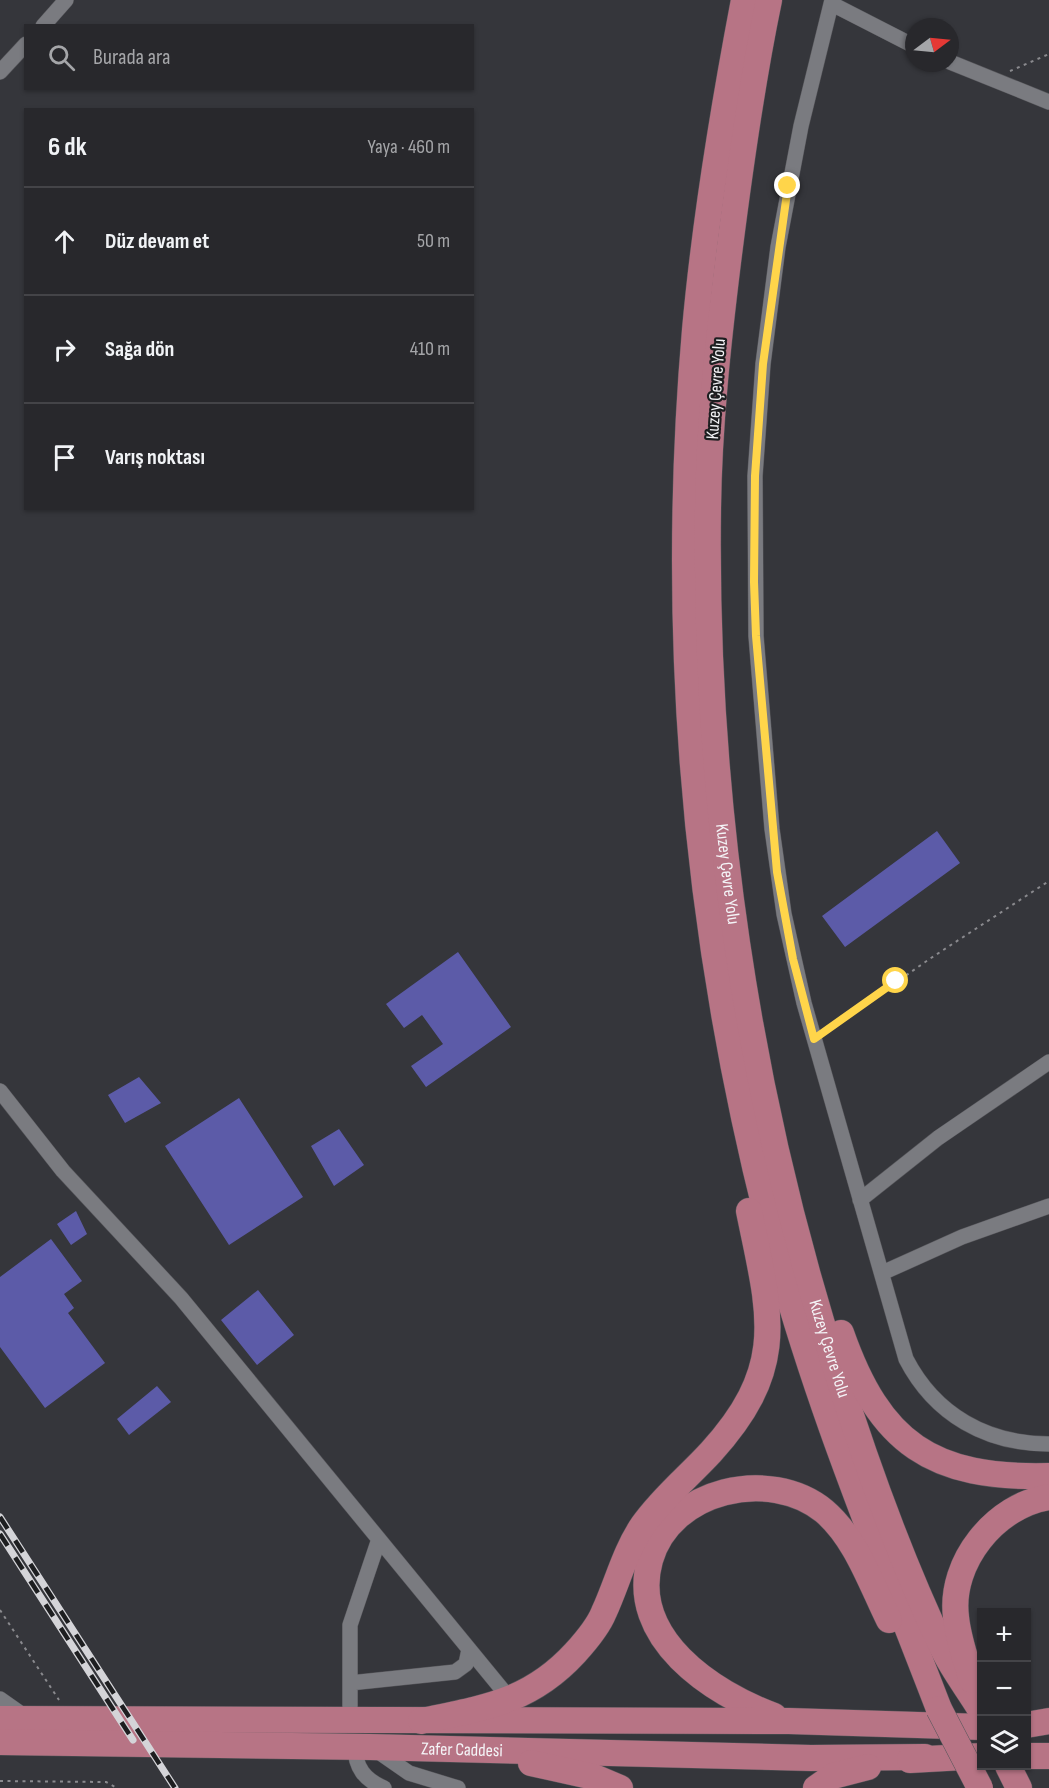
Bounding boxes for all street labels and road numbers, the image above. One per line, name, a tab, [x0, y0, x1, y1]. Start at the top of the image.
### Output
street label: Kuzey Çevre Yolu	[702, 338, 730, 440]
street label: Kuzey Çevre Yolu	[712, 823, 745, 926]
street label: Kuzey Çevre Yolu	[805, 1297, 855, 1400]
street label: Zafer Caddesi	[421, 1738, 503, 1761]

